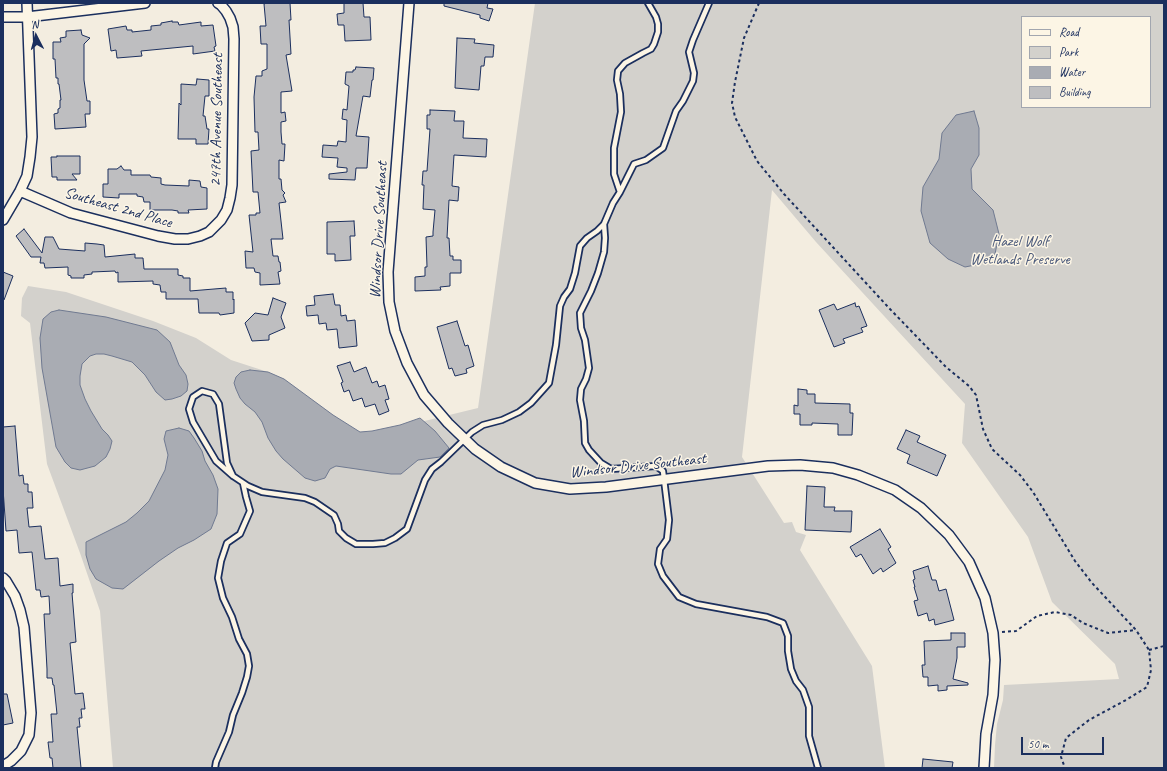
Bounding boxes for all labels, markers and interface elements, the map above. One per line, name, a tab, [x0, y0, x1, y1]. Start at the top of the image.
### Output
north arrow	[16, 16, 56, 56]
legend	[1021, 16, 1151, 108]
text: N	[31, 17, 39, 31]
text: Road	[1059, 24, 1079, 40]
text: Park	[1059, 44, 1078, 60]
street label: 247th Avenue Southeast	[206, 53, 228, 187]
text: Water	[1059, 64, 1085, 80]
text: Building	[1059, 84, 1091, 100]
street label: Windsor Drive Southeast	[366, 161, 392, 299]
street label: Southeast 2nd Place	[62, 183, 174, 233]
park label: Hazel Wolf Wetlands Preserve	[970, 232, 1070, 270]
street label: Windsor Drive Southeast	[569, 449, 707, 483]
scale bar	[1023, 729, 1106, 755]
text: 50 m	[1028, 736, 1048, 752]

